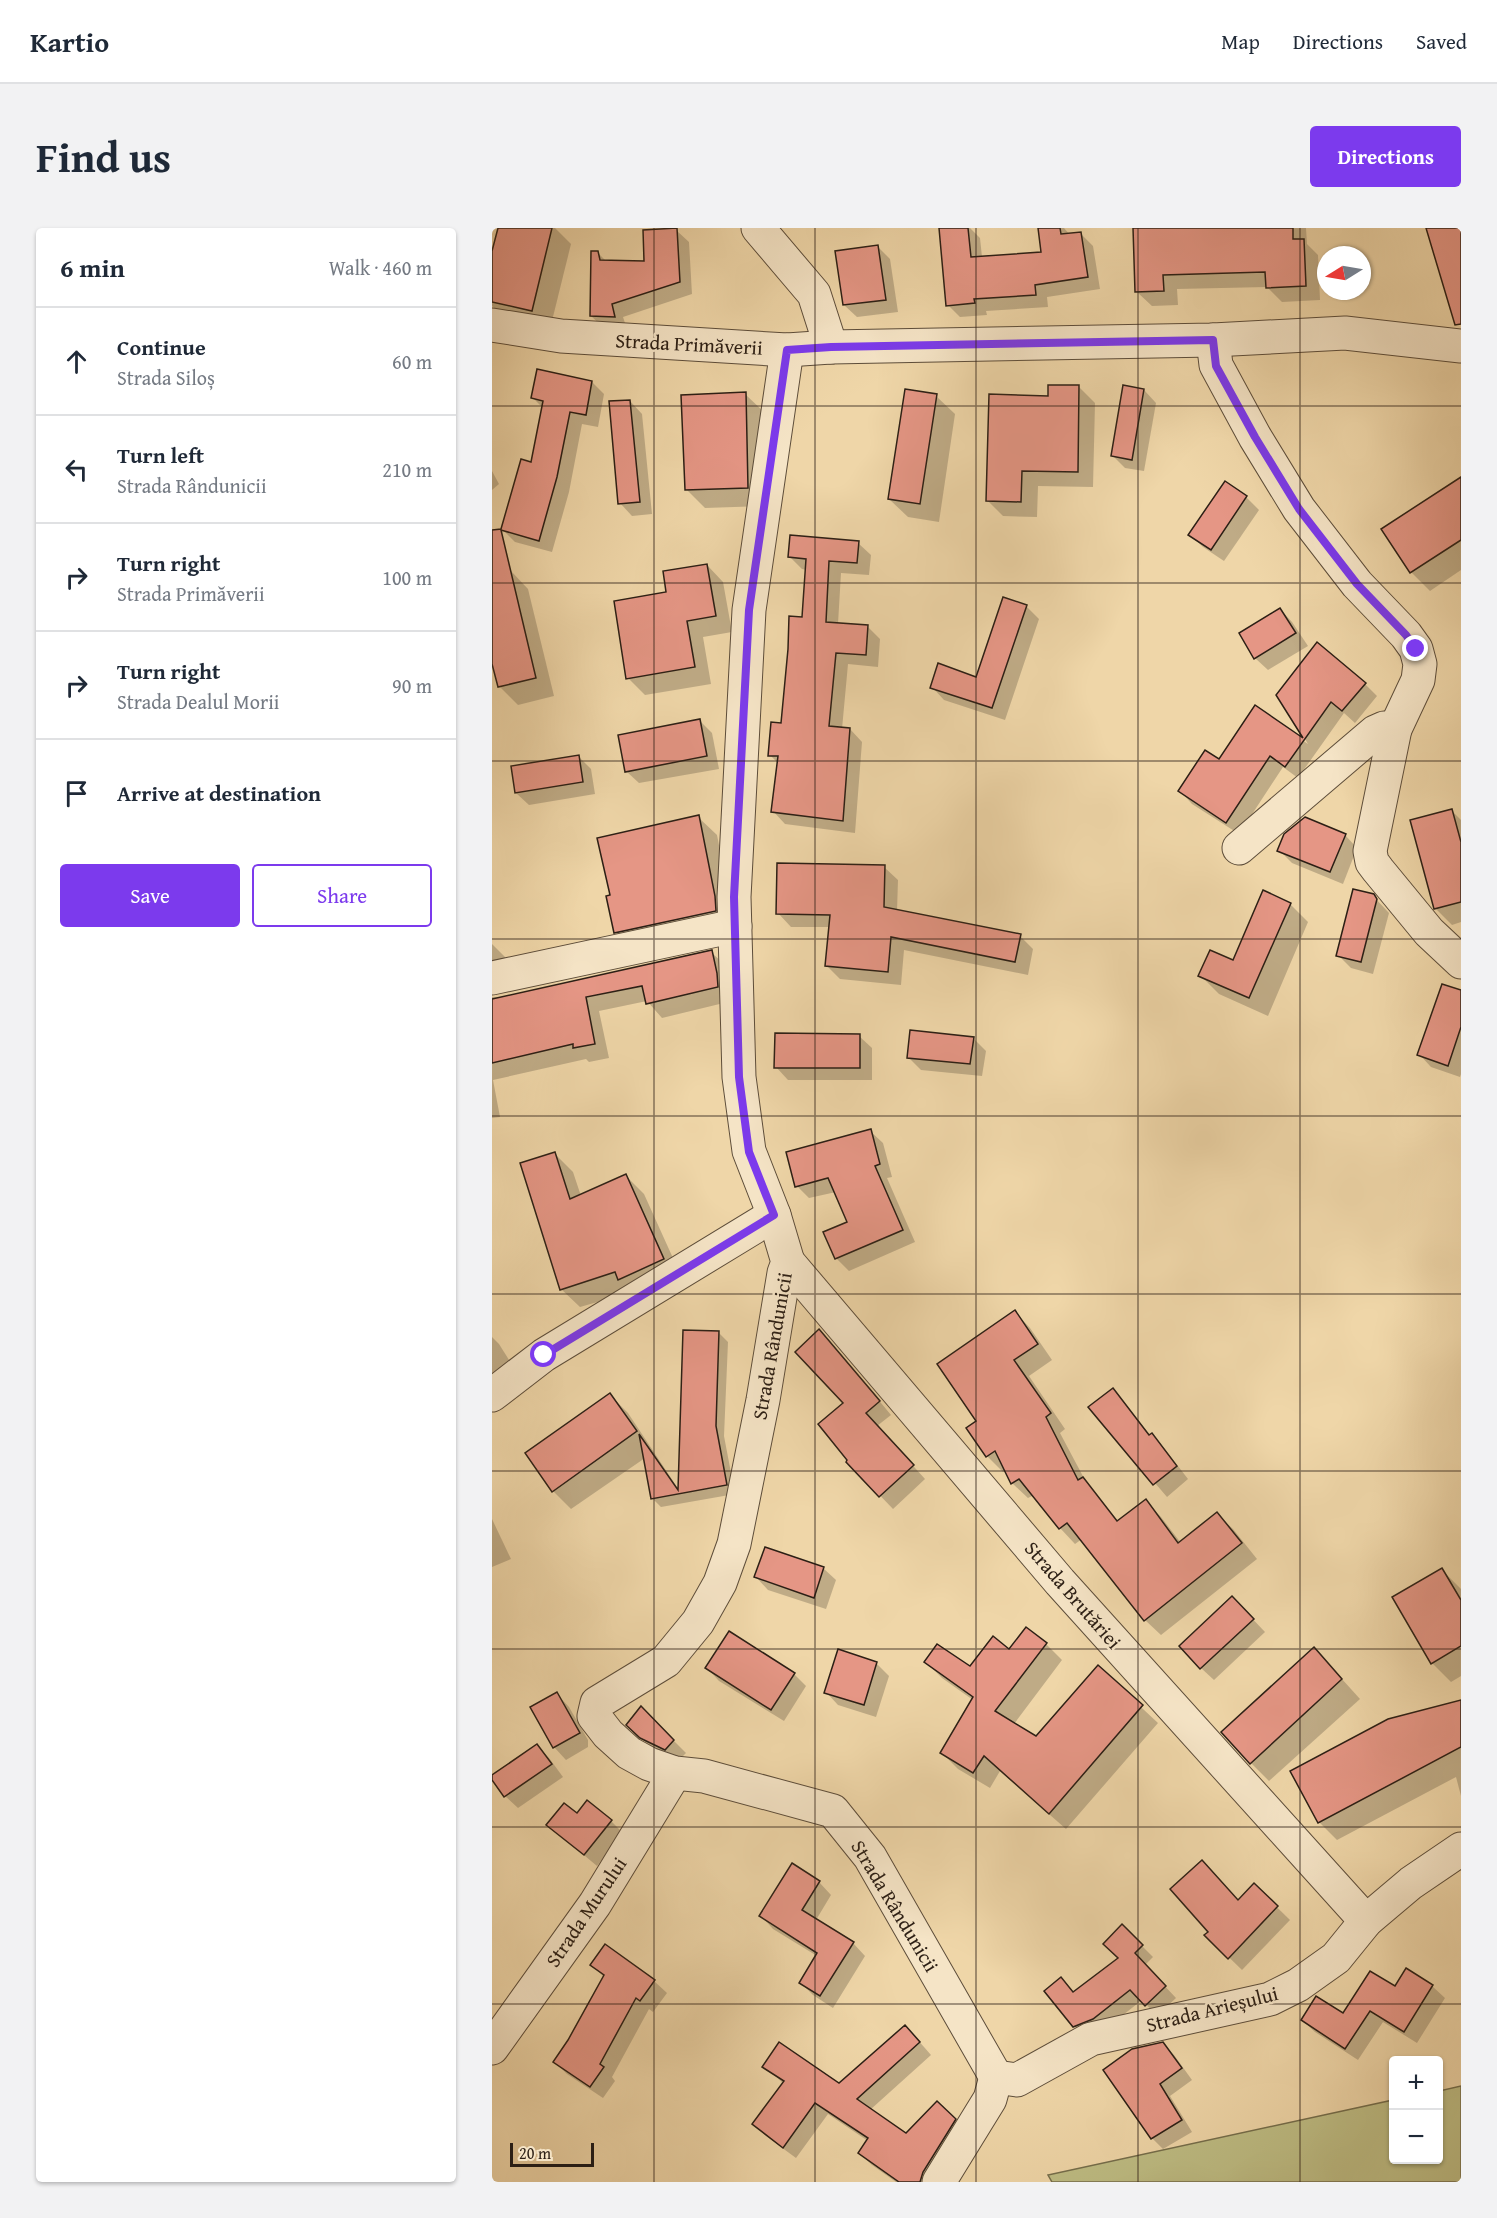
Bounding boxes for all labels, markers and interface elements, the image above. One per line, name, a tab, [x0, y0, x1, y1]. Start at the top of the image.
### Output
text: Kartio	[30, 21, 109, 62]
text: Map	[1221, 26, 1260, 57]
text: Directions	[1293, 26, 1383, 57]
text: Saved	[1416, 26, 1467, 57]
text: Find us	[36, 126, 171, 187]
button: Directions	[1310, 126, 1461, 187]
north arrow	[1317, 246, 1371, 300]
text: 6 min	[60, 248, 125, 287]
text: Walk · 460 m	[329, 253, 432, 282]
street label: Strada Primăverii	[615, 325, 764, 362]
text: Continue	[117, 331, 206, 363]
icon: ahead	[60, 345, 93, 378]
text: 60 m	[392, 347, 432, 376]
text: Strada Siloș	[117, 363, 215, 392]
text: Turn left	[117, 439, 204, 471]
icon: left	[60, 453, 93, 486]
text: 210 m	[382, 455, 432, 484]
text: Strada Rândunicii	[117, 471, 267, 500]
text: Turn right	[117, 547, 220, 579]
icon: right	[60, 561, 93, 594]
text: 100 m	[382, 563, 432, 592]
text: Strada Primăverii	[117, 579, 265, 608]
route end	[1402, 635, 1428, 661]
text: Turn right	[117, 655, 220, 687]
icon: right	[60, 669, 93, 702]
text: 90 m	[392, 671, 432, 700]
text: Strada Dealul Morii	[117, 687, 279, 716]
icon: arrive	[60, 777, 93, 810]
text: Arrive at destination	[117, 777, 321, 809]
button: Save	[60, 864, 240, 927]
button: Share	[252, 864, 432, 927]
street label: Strada Rândunicii	[744, 1269, 799, 1422]
route start	[530, 1341, 556, 1367]
street label: Strada Brutăriei	[1018, 1534, 1129, 1655]
street label: Strada Rândunicii	[845, 1834, 947, 1978]
street label: Strada Murului	[538, 1851, 633, 1973]
street label: Strada Arieșului	[1143, 1978, 1281, 2039]
map controls	[1389, 2056, 1443, 2164]
button: +	[1389, 2056, 1443, 2110]
button: −	[1389, 2110, 1443, 2164]
scale bar	[510, 2140, 594, 2168]
text: 20 m	[519, 2141, 551, 2165]

